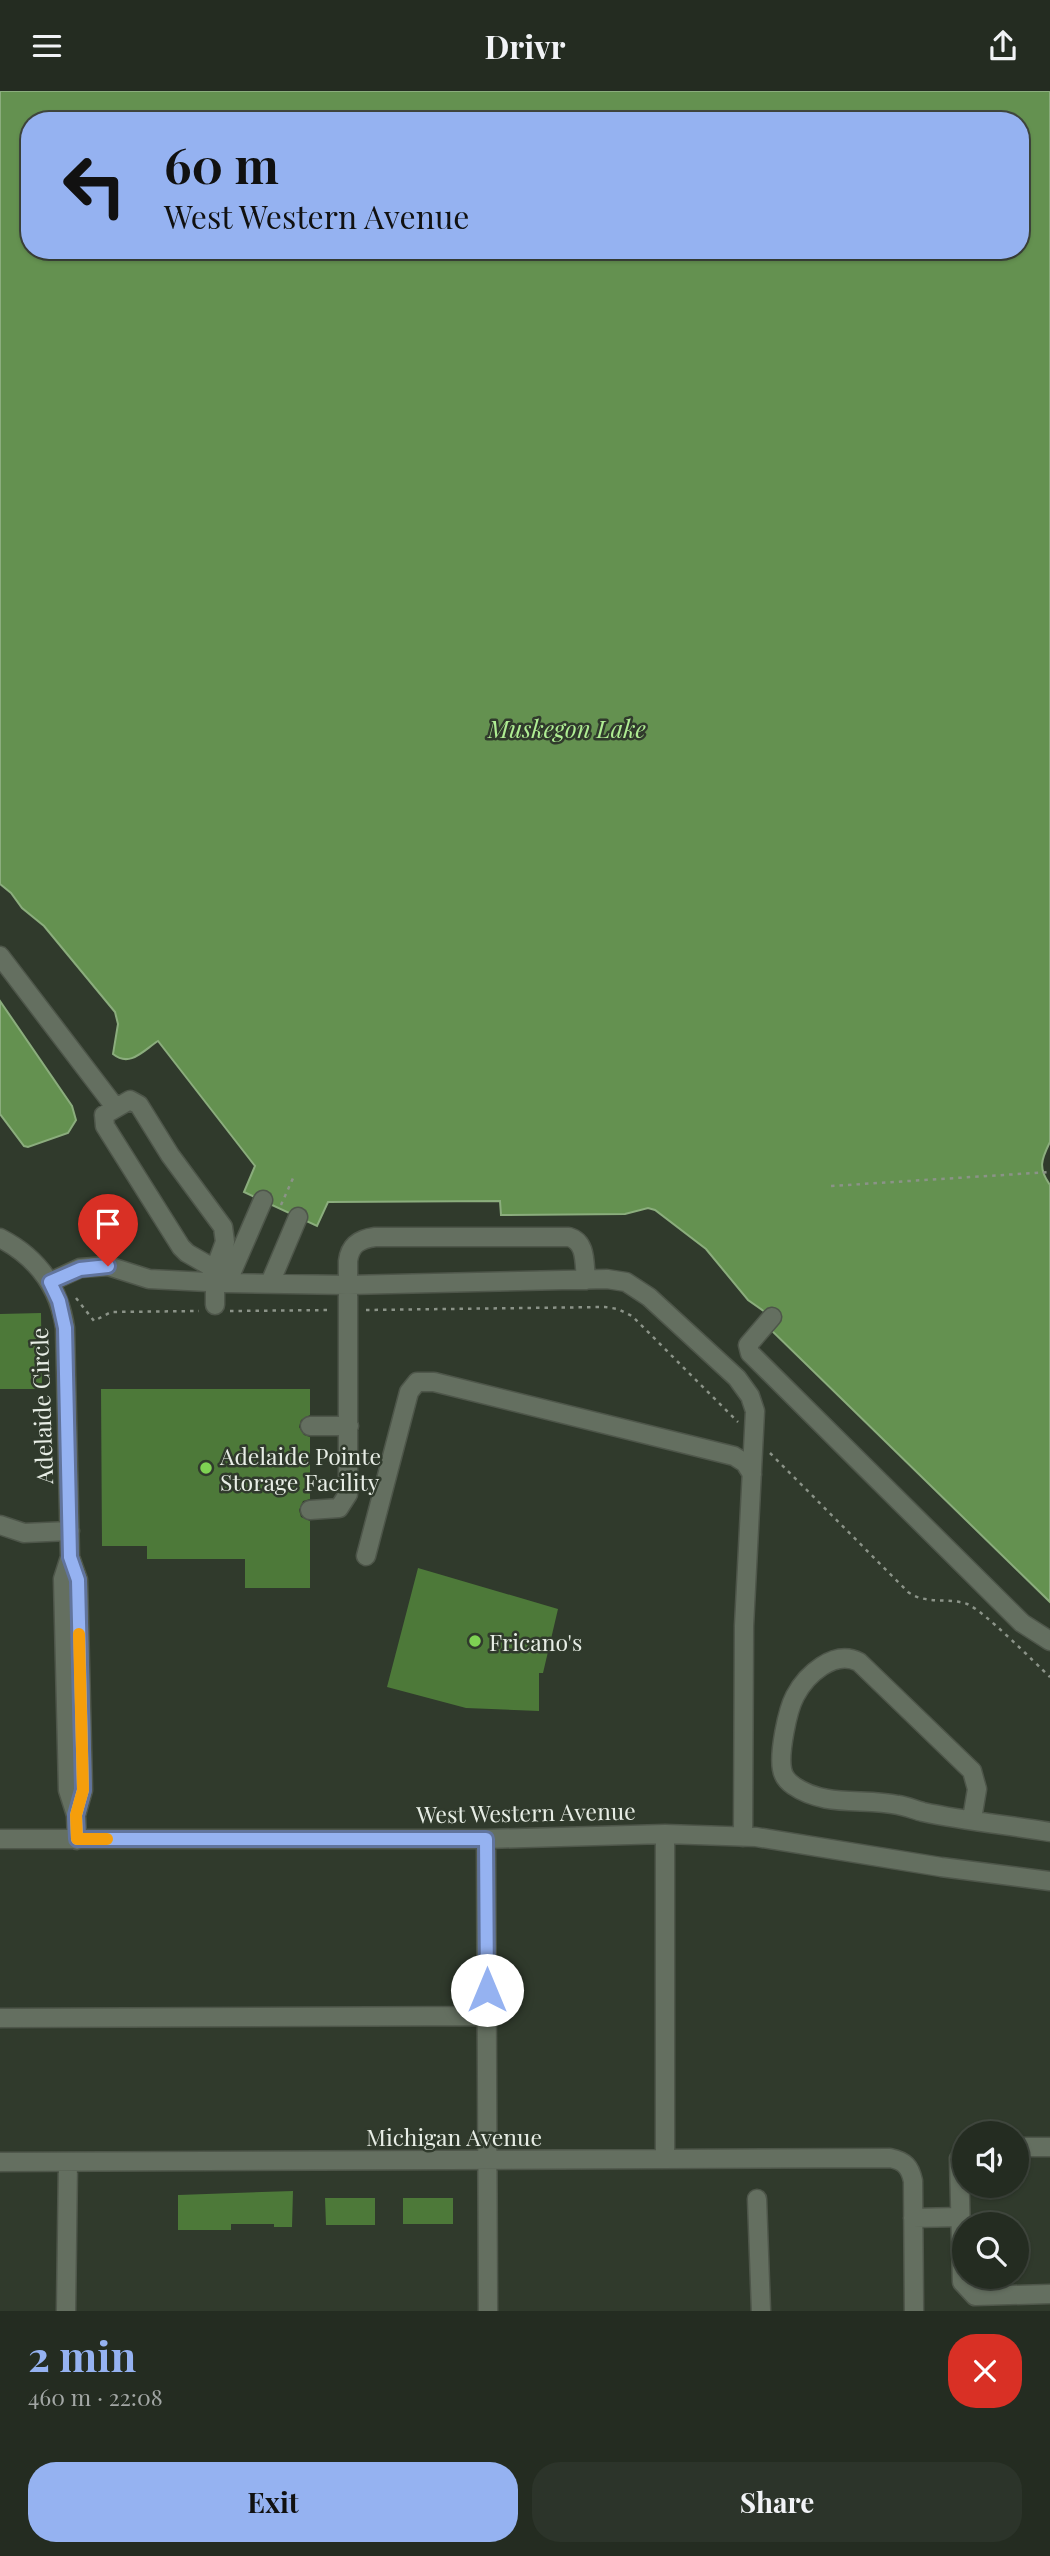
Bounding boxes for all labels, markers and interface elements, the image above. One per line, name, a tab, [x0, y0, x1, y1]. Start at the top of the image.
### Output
text: Drivr	[485, 24, 565, 67]
icon: menu	[28, 27, 66, 65]
icon: share	[984, 27, 1022, 65]
text: 60 m	[164, 131, 279, 196]
icon: left	[49, 140, 140, 231]
text: West Western Avenue	[164, 194, 470, 237]
water label: Muskegon Lake	[487, 712, 646, 744]
pin	[78, 1194, 138, 1266]
icon: arrive	[89, 1205, 127, 1243]
street label: Adelaide Circle	[23, 1327, 59, 1486]
place label: Adelaide Pointe Storage Facility	[219, 1440, 381, 1497]
marker: Adelaide Pointe Storage Facility	[198, 1460, 214, 1476]
place label: Fricano's	[489, 1626, 582, 1657]
marker: Fricano's	[467, 1633, 483, 1649]
street label: West Western Avenue	[415, 1795, 636, 1829]
position arrow	[450, 1953, 524, 2027]
street label: Michigan Avenue	[366, 2121, 542, 2152]
map controls	[952, 2121, 1029, 2289]
button: sound	[952, 2121, 1029, 2198]
button: search	[952, 2212, 1029, 2289]
text: 2 min	[28, 2327, 136, 2383]
button: close	[948, 2334, 1022, 2408]
text: 460 m · 22:08	[28, 2381, 163, 2412]
button: Exit	[28, 2462, 518, 2542]
button: Share	[532, 2462, 1022, 2542]

